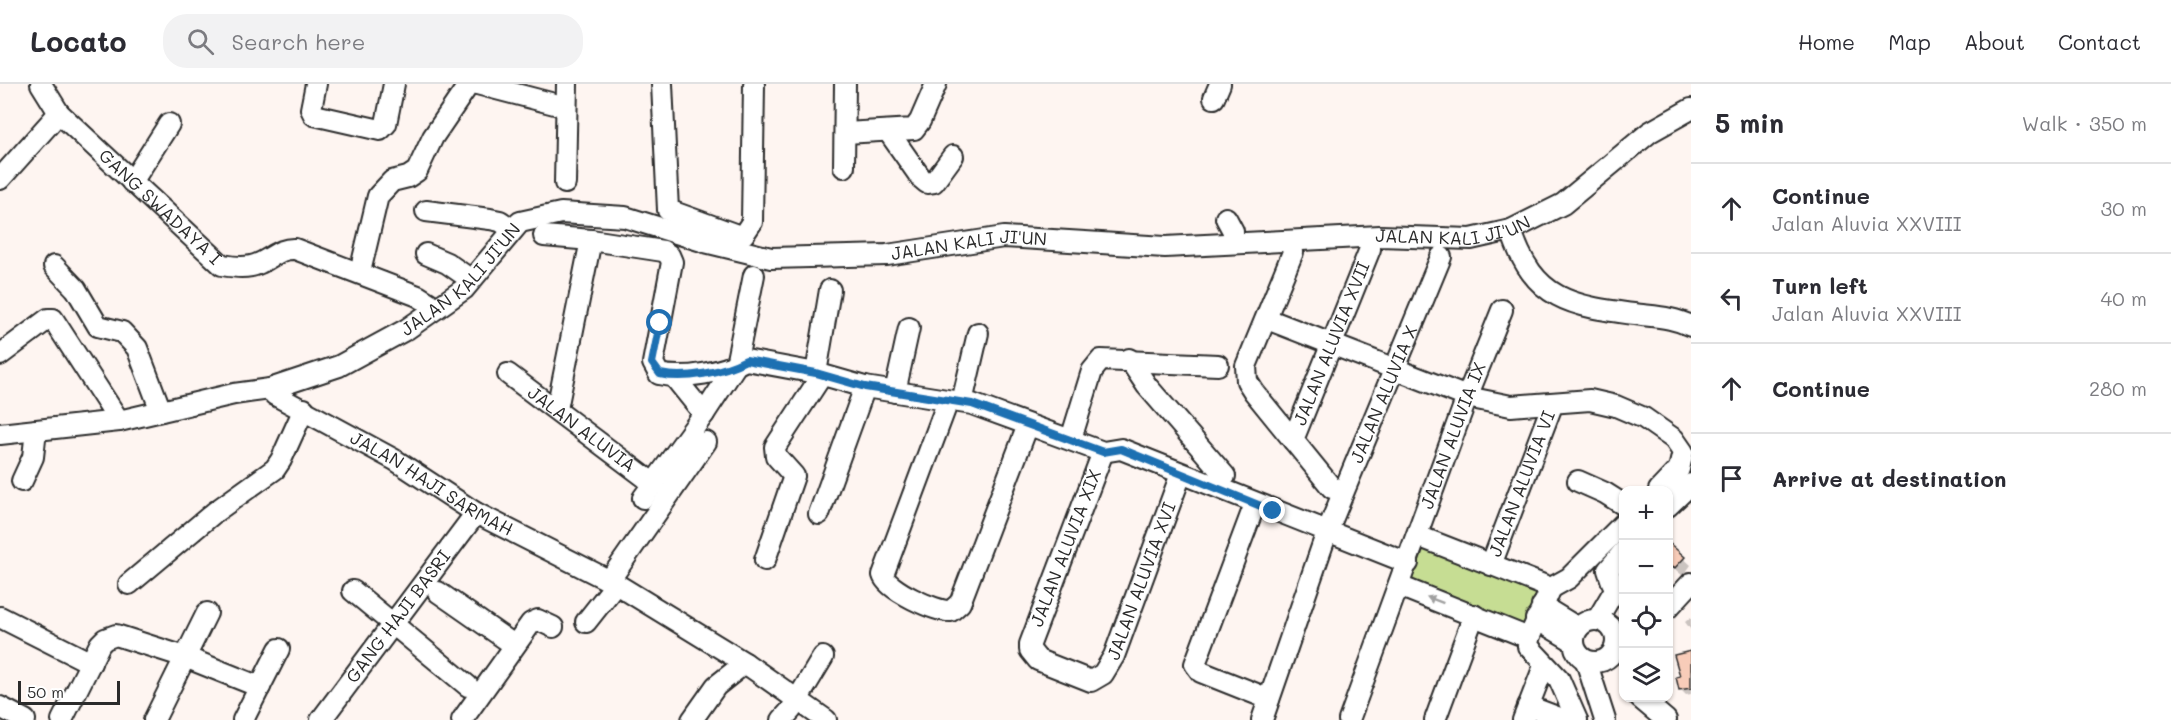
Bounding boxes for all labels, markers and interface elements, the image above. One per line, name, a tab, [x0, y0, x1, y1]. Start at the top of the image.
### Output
search box	[163, 14, 583, 68]
text: Locato	[30, 23, 127, 59]
icon: search	[184, 25, 217, 58]
text: Search here	[232, 27, 365, 56]
text: Home	[1798, 28, 1855, 55]
text: Map	[1888, 28, 1931, 55]
text: About	[1964, 28, 2025, 55]
text: Contact	[2058, 28, 2141, 55]
text: 5 min	[1715, 106, 1784, 140]
text: Walk · 350 m	[2022, 110, 2147, 136]
street label: GANG SWADAYA I	[94, 143, 227, 270]
text: Continue	[1772, 181, 1870, 210]
icon: ahead	[1715, 192, 1748, 225]
text: 30 m	[2101, 195, 2147, 221]
street label: JALAN KALI JI'UN	[1375, 209, 1534, 250]
text: Jalan Aluvia XXVIII	[1772, 210, 1961, 236]
street label: JALAN KALI JI'UN	[396, 217, 525, 341]
street label: JALAN KALI JI'UN	[889, 224, 1048, 265]
street label: JALAN ALUVIA XVII	[1287, 258, 1375, 428]
text: Turn left	[1772, 271, 1868, 300]
icon: left	[1715, 282, 1748, 315]
text: 40 m	[2101, 285, 2147, 311]
text: Jalan Aluvia XXVIII	[1772, 300, 1961, 326]
route start	[646, 309, 672, 335]
street label: JALAN ALUVIA X	[1344, 321, 1422, 466]
street label: JALAN ALUVIA IX	[1414, 358, 1491, 512]
icon: ahead	[1715, 372, 1748, 405]
text: Continue	[1772, 374, 1870, 403]
text: 280 m	[2089, 375, 2147, 401]
street label: JALAN ALUVIA	[523, 380, 641, 477]
street label: JALAN ALUVIA VI	[1482, 407, 1560, 560]
street label: JALAN HAJI SARMAH	[346, 425, 518, 541]
icon: arrive	[1715, 462, 1748, 495]
text: Arrive at destination	[1772, 464, 2007, 493]
street label: JALAN ALUVIA XIX	[1024, 466, 1106, 630]
map controls	[1619, 486, 1673, 702]
button: +	[1619, 486, 1673, 540]
route end	[1259, 497, 1285, 523]
street label: JALAN ALUVIA XVI	[1101, 498, 1181, 663]
button: −	[1619, 540, 1673, 594]
street label: GANG HAJI BASRI	[340, 545, 455, 687]
button: locate	[1619, 594, 1673, 648]
one-way arrow	[1426, 595, 1444, 605]
button: layers	[1619, 648, 1673, 702]
scale bar	[18, 678, 120, 706]
text: 50 m	[27, 681, 64, 702]

